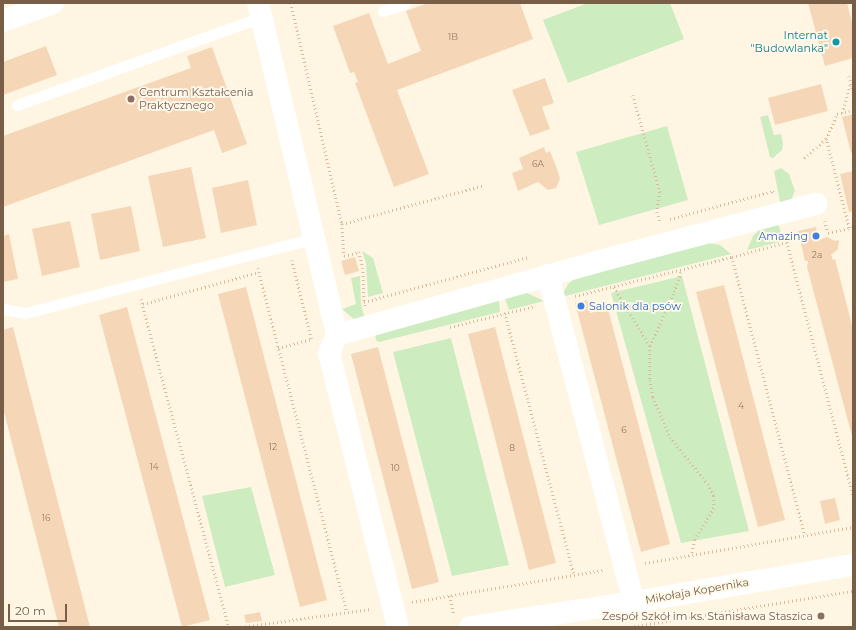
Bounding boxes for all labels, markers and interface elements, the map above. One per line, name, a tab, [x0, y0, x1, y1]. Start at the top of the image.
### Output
place label: Internat "Budowlanka"	[750, 29, 828, 55]
house number: 1B	[448, 32, 458, 42]
marker: Internat "Budowlanka"	[831, 37, 841, 47]
place label: Centrum Kształcenia Praktycznego	[139, 86, 253, 112]
marker: Centrum Kształcenia Praktycznego	[126, 94, 136, 104]
house number: 6A	[532, 159, 544, 169]
place label: Amazing	[758, 229, 808, 243]
marker: Amazing	[811, 231, 821, 241]
house number: 2a	[812, 250, 822, 260]
place label: Salonik dla psów	[589, 299, 681, 313]
marker: Salonik dla psów	[576, 301, 586, 311]
house number: 4	[738, 401, 744, 411]
house number: 6	[621, 425, 627, 435]
house number: 12	[269, 442, 277, 452]
house number: 8	[509, 443, 515, 453]
house number: 14	[149, 462, 159, 472]
house number: 10	[390, 463, 400, 473]
house number: 16	[42, 513, 50, 523]
street label: Mikołaja Kopernika	[644, 575, 750, 607]
scale bar	[10, 596, 69, 622]
text: 20 m	[15, 603, 46, 618]
place label: Zespół Szkół im ks. Stanisława Staszica	[602, 609, 813, 623]
marker: Zespół Szkół im ks. Stanisława Staszica	[816, 611, 826, 621]

